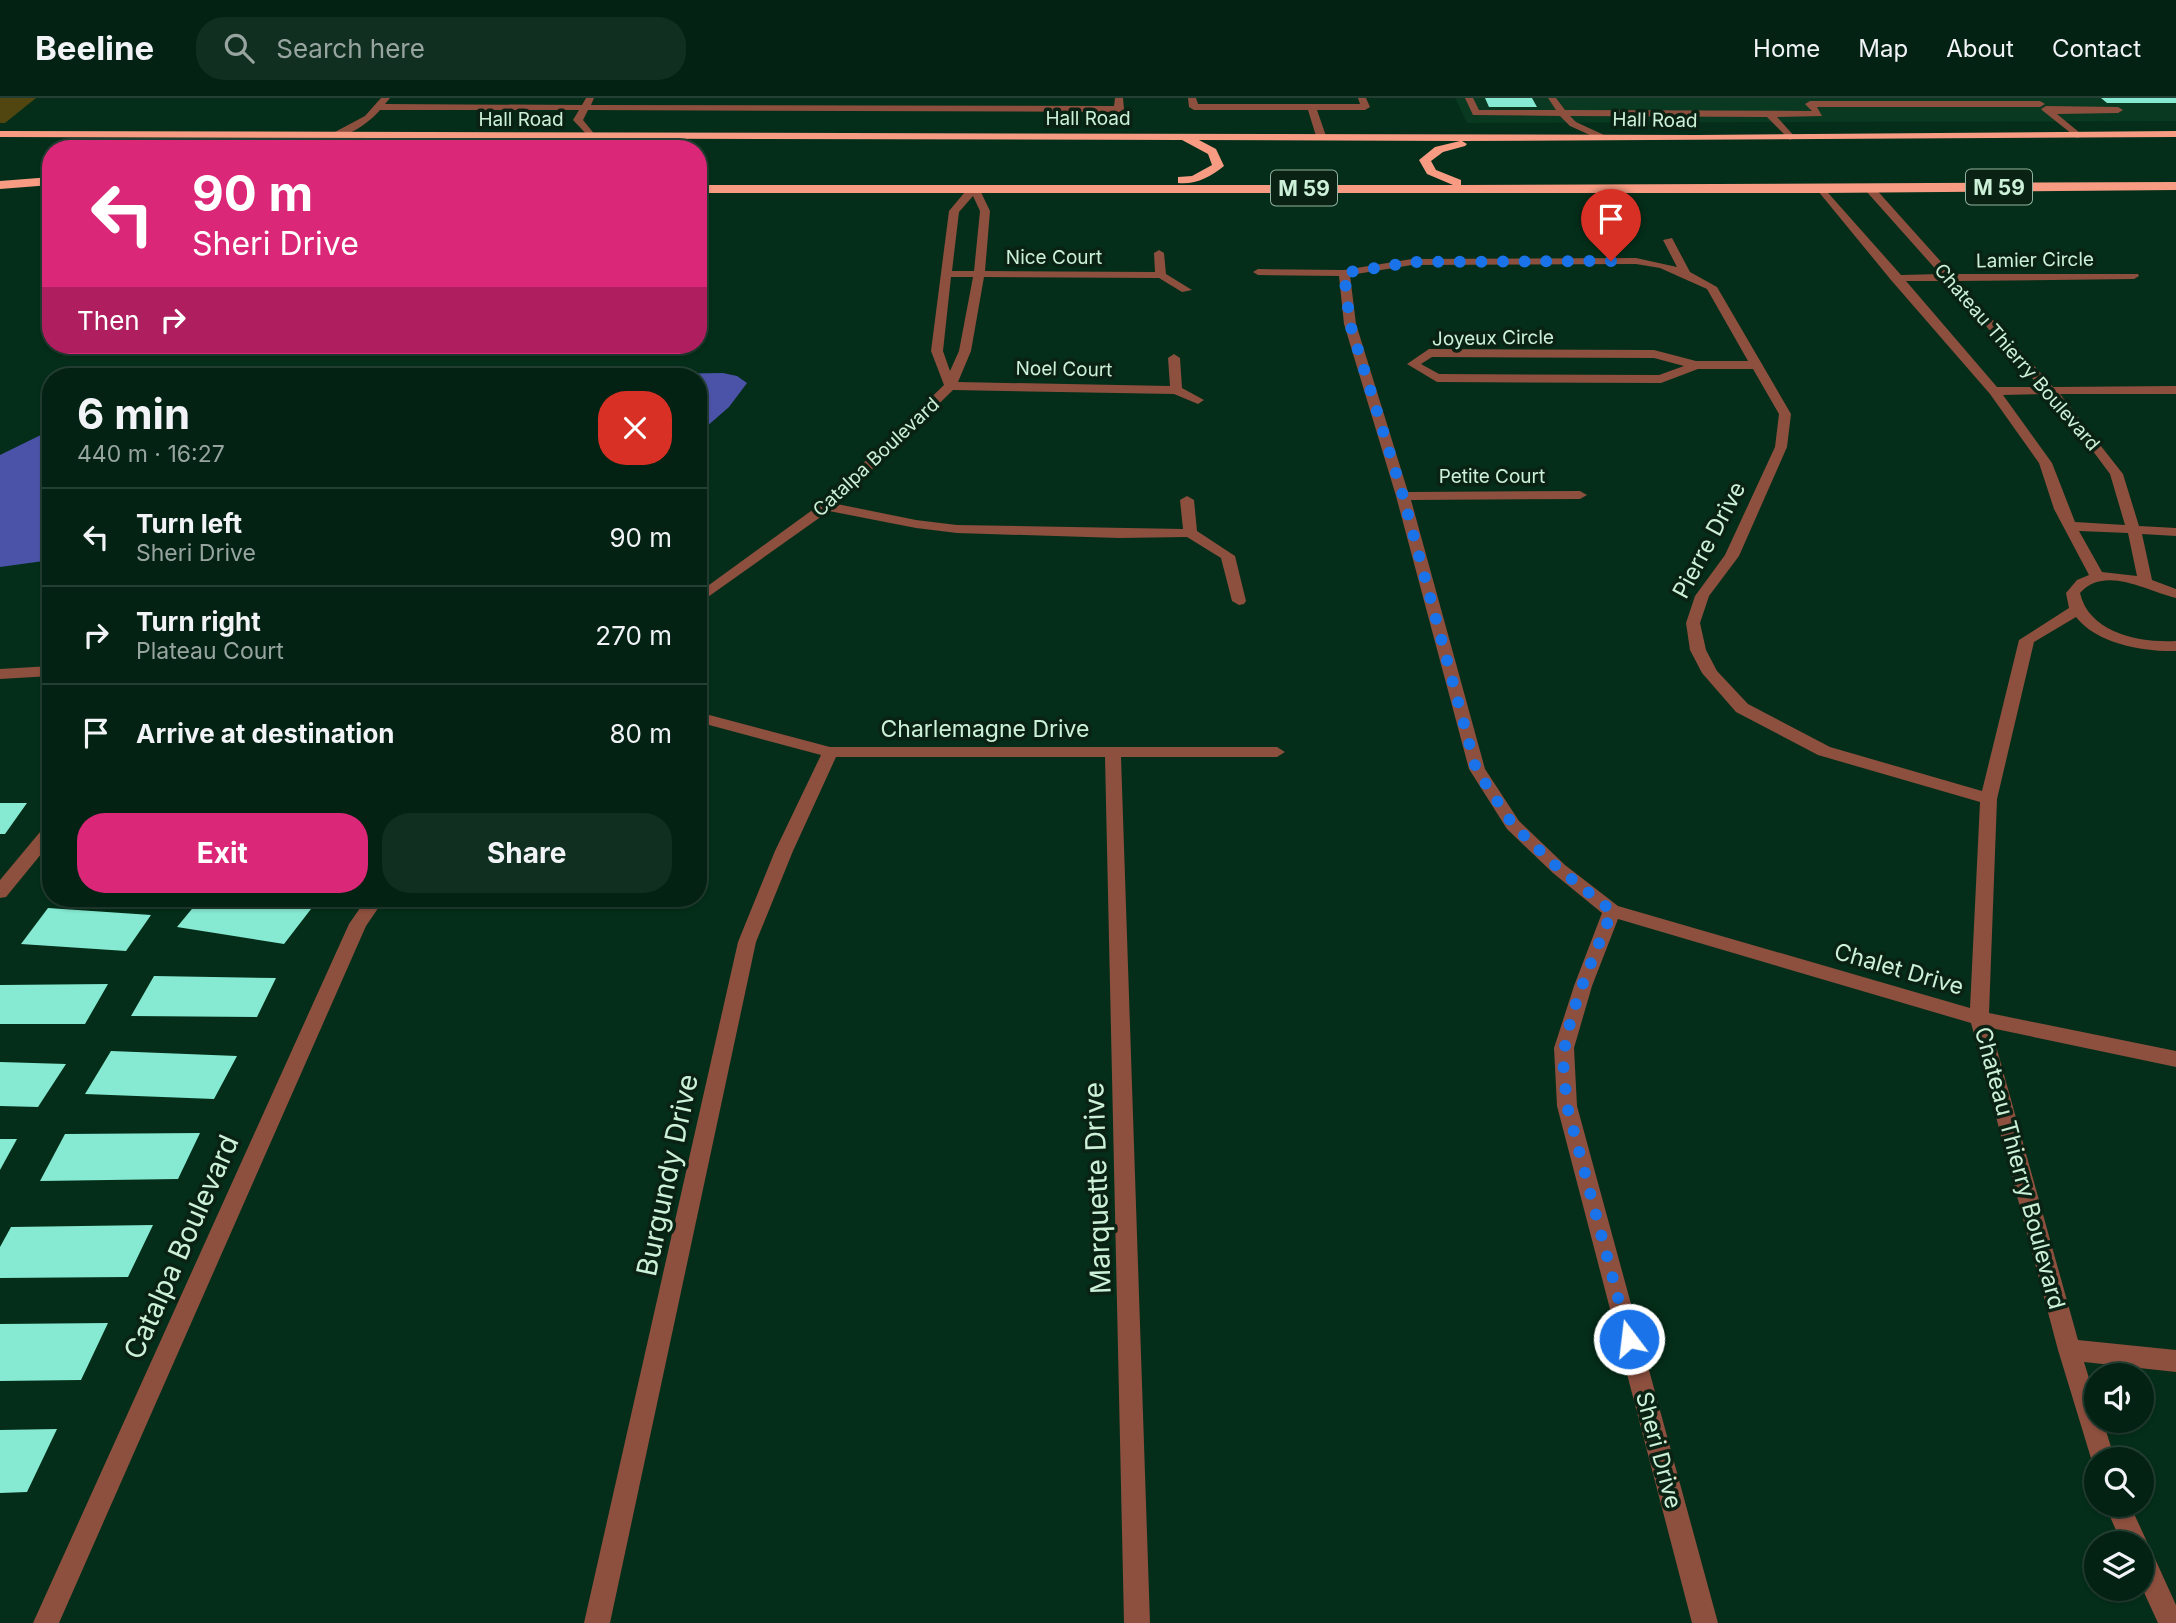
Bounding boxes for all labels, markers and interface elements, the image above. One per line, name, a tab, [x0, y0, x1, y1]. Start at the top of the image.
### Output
search box	[196, 17, 686, 80]
text: Beeline	[35, 28, 154, 68]
icon: search	[220, 29, 258, 67]
text: Search here	[276, 33, 425, 64]
text: Home	[1753, 34, 1820, 63]
text: Map	[1858, 34, 1908, 63]
text: About	[1946, 34, 2014, 63]
text: Contact	[2052, 34, 2141, 63]
street label: Hall Road	[1045, 107, 1131, 130]
street label: Hall Road	[478, 108, 564, 131]
street label: Hall Road	[1612, 108, 1698, 132]
text: 90 m	[192, 164, 313, 223]
icon: left	[77, 168, 168, 259]
road number: M 59	[1271, 170, 1337, 206]
road number: M 59	[1966, 170, 2032, 204]
pin	[1581, 189, 1641, 261]
icon: arrive	[1592, 200, 1630, 238]
text: Sheri Drive	[192, 224, 359, 263]
street label: Nice Court	[1006, 246, 1102, 269]
street label: Lamier Circle	[1976, 247, 2094, 273]
street label: Chateau Thierry Boulevard	[1929, 259, 2105, 455]
icon: right	[154, 301, 192, 339]
text: Then	[77, 305, 140, 336]
street label: Joyeux Circle	[1432, 325, 1554, 351]
street label: Noel Court	[1015, 357, 1113, 381]
text: 6 min	[77, 388, 190, 439]
button: close	[598, 391, 672, 465]
street label: Catalpa Boulevard	[808, 393, 944, 521]
text: 440 m · 16:27	[77, 440, 225, 468]
street label: Petite Court	[1439, 465, 1545, 488]
street label: Pierre Drive	[1667, 477, 1751, 603]
text: Turn left	[136, 508, 242, 539]
icon: left	[77, 518, 115, 556]
text: 90 m	[609, 522, 672, 553]
text: Sheri Drive	[136, 539, 256, 567]
text: Turn right	[136, 606, 261, 637]
icon: right	[77, 616, 115, 654]
text: 270 m	[595, 620, 672, 651]
text: Plateau Court	[136, 637, 284, 665]
icon: arrive	[77, 714, 115, 752]
street label: Charlemagne Drive	[880, 715, 1090, 743]
text: Arrive at destination	[136, 718, 395, 749]
text: 80 m	[609, 718, 672, 749]
button: Exit	[77, 813, 368, 893]
button: Share	[382, 813, 672, 893]
street label: Chalet Drive	[1831, 937, 1967, 1001]
street label: Chateau Thierry Boulevard	[1969, 1024, 2071, 1312]
street label: Burgundy Drive	[629, 1071, 705, 1279]
street label: Marquette Drive	[1076, 1081, 1118, 1295]
street label: Catalpa Boulevard	[116, 1130, 246, 1364]
position arrow	[1592, 1302, 1666, 1376]
map controls	[2084, 1363, 2154, 1601]
button: sound	[2084, 1363, 2154, 1433]
street label: Sheri Drive	[1630, 1388, 1688, 1512]
button: search	[2084, 1447, 2154, 1517]
button: layers	[2084, 1531, 2154, 1601]

